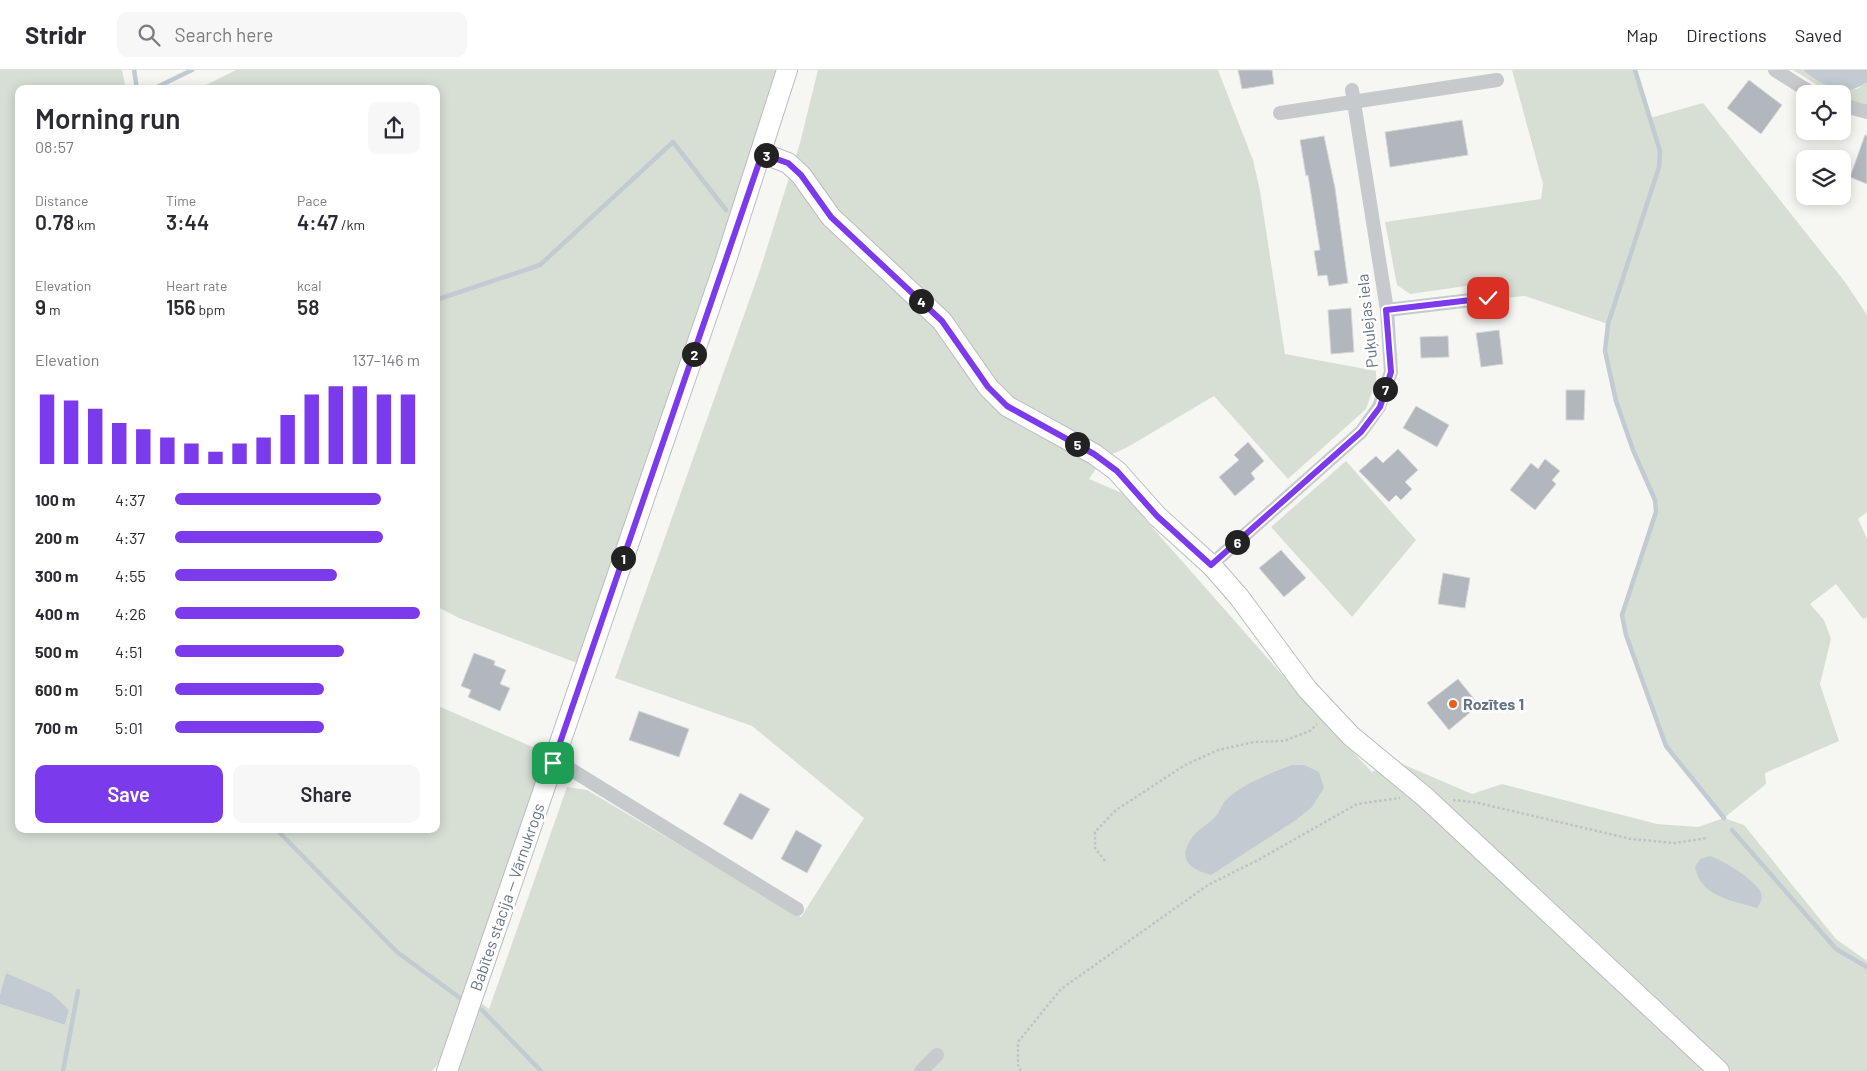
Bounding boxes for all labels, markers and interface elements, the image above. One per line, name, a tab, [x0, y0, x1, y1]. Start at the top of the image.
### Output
search box	[117, 12, 467, 57]
text: Stridr	[25, 20, 87, 49]
icon: search	[135, 21, 163, 49]
text: Search here	[175, 23, 273, 46]
text: Map	[1626, 24, 1658, 46]
text: Directions	[1686, 24, 1767, 46]
text: Saved	[1795, 24, 1842, 46]
map controls	[1796, 85, 1851, 205]
button: locate	[1796, 85, 1851, 140]
text: Morning run	[35, 101, 181, 135]
button: share	[368, 102, 420, 154]
text: 08:57	[35, 137, 74, 156]
pin: 3	[754, 142, 778, 168]
text: 3	[763, 147, 770, 164]
button: layers	[1796, 150, 1851, 205]
text: Distance	[35, 192, 88, 209]
text: Time	[166, 192, 196, 209]
text: Pace	[297, 192, 327, 209]
text: 0.78	[35, 209, 74, 234]
text: 3:44	[166, 209, 209, 234]
text: 4:47	[297, 209, 338, 234]
text: km	[74, 216, 96, 233]
text: /km	[338, 216, 365, 233]
street label: Puķulejas iela	[1352, 273, 1381, 369]
text: Elevation	[35, 277, 91, 294]
text: Heart rate	[166, 277, 227, 294]
text: kcal	[297, 277, 321, 294]
pin	[1467, 277, 1509, 319]
icon: check	[1474, 284, 1502, 312]
pin: 4	[908, 288, 934, 314]
text: 4	[917, 293, 926, 310]
text: 9	[35, 294, 46, 319]
text: 156	[166, 294, 196, 319]
text: 58	[297, 294, 319, 319]
text: m	[46, 301, 60, 318]
text: bpm	[196, 301, 225, 318]
pin: 2	[682, 342, 706, 366]
text: 2	[691, 346, 698, 363]
text: Elevation	[35, 350, 99, 369]
text: 137–146 m	[352, 350, 420, 369]
pin: 7	[1372, 376, 1398, 402]
text: 7	[1382, 381, 1389, 398]
pin: 5	[1064, 432, 1090, 456]
text: 5	[1074, 436, 1081, 453]
text: 100 m	[35, 490, 75, 509]
text: 4:37	[115, 490, 145, 509]
text: 200 m	[35, 528, 79, 547]
text: 4:37	[115, 528, 145, 547]
pin: 6	[1224, 530, 1250, 554]
text: 6	[1234, 534, 1241, 551]
pin: 1	[610, 546, 636, 570]
text: 1	[621, 550, 626, 567]
text: 300 m	[35, 566, 78, 585]
text: 4:55	[115, 566, 146, 585]
text: 400 m	[35, 604, 79, 623]
text: 4:26	[115, 604, 146, 623]
text: 500 m	[35, 642, 78, 661]
text: 4:51	[115, 642, 143, 661]
text: 600 m	[35, 680, 78, 699]
text: 5:01	[115, 680, 143, 699]
place label: Rozītes 1	[1463, 694, 1524, 713]
marker: Rozītes 1	[1447, 698, 1459, 710]
text: 700 m	[35, 718, 78, 737]
text: 5:01	[115, 718, 143, 737]
pin	[532, 742, 574, 784]
icon: arrive	[539, 749, 567, 777]
button: Save	[35, 765, 223, 823]
button: Share	[233, 765, 420, 823]
street label: Babītes stacija — Vārnukrogs	[465, 801, 548, 993]

